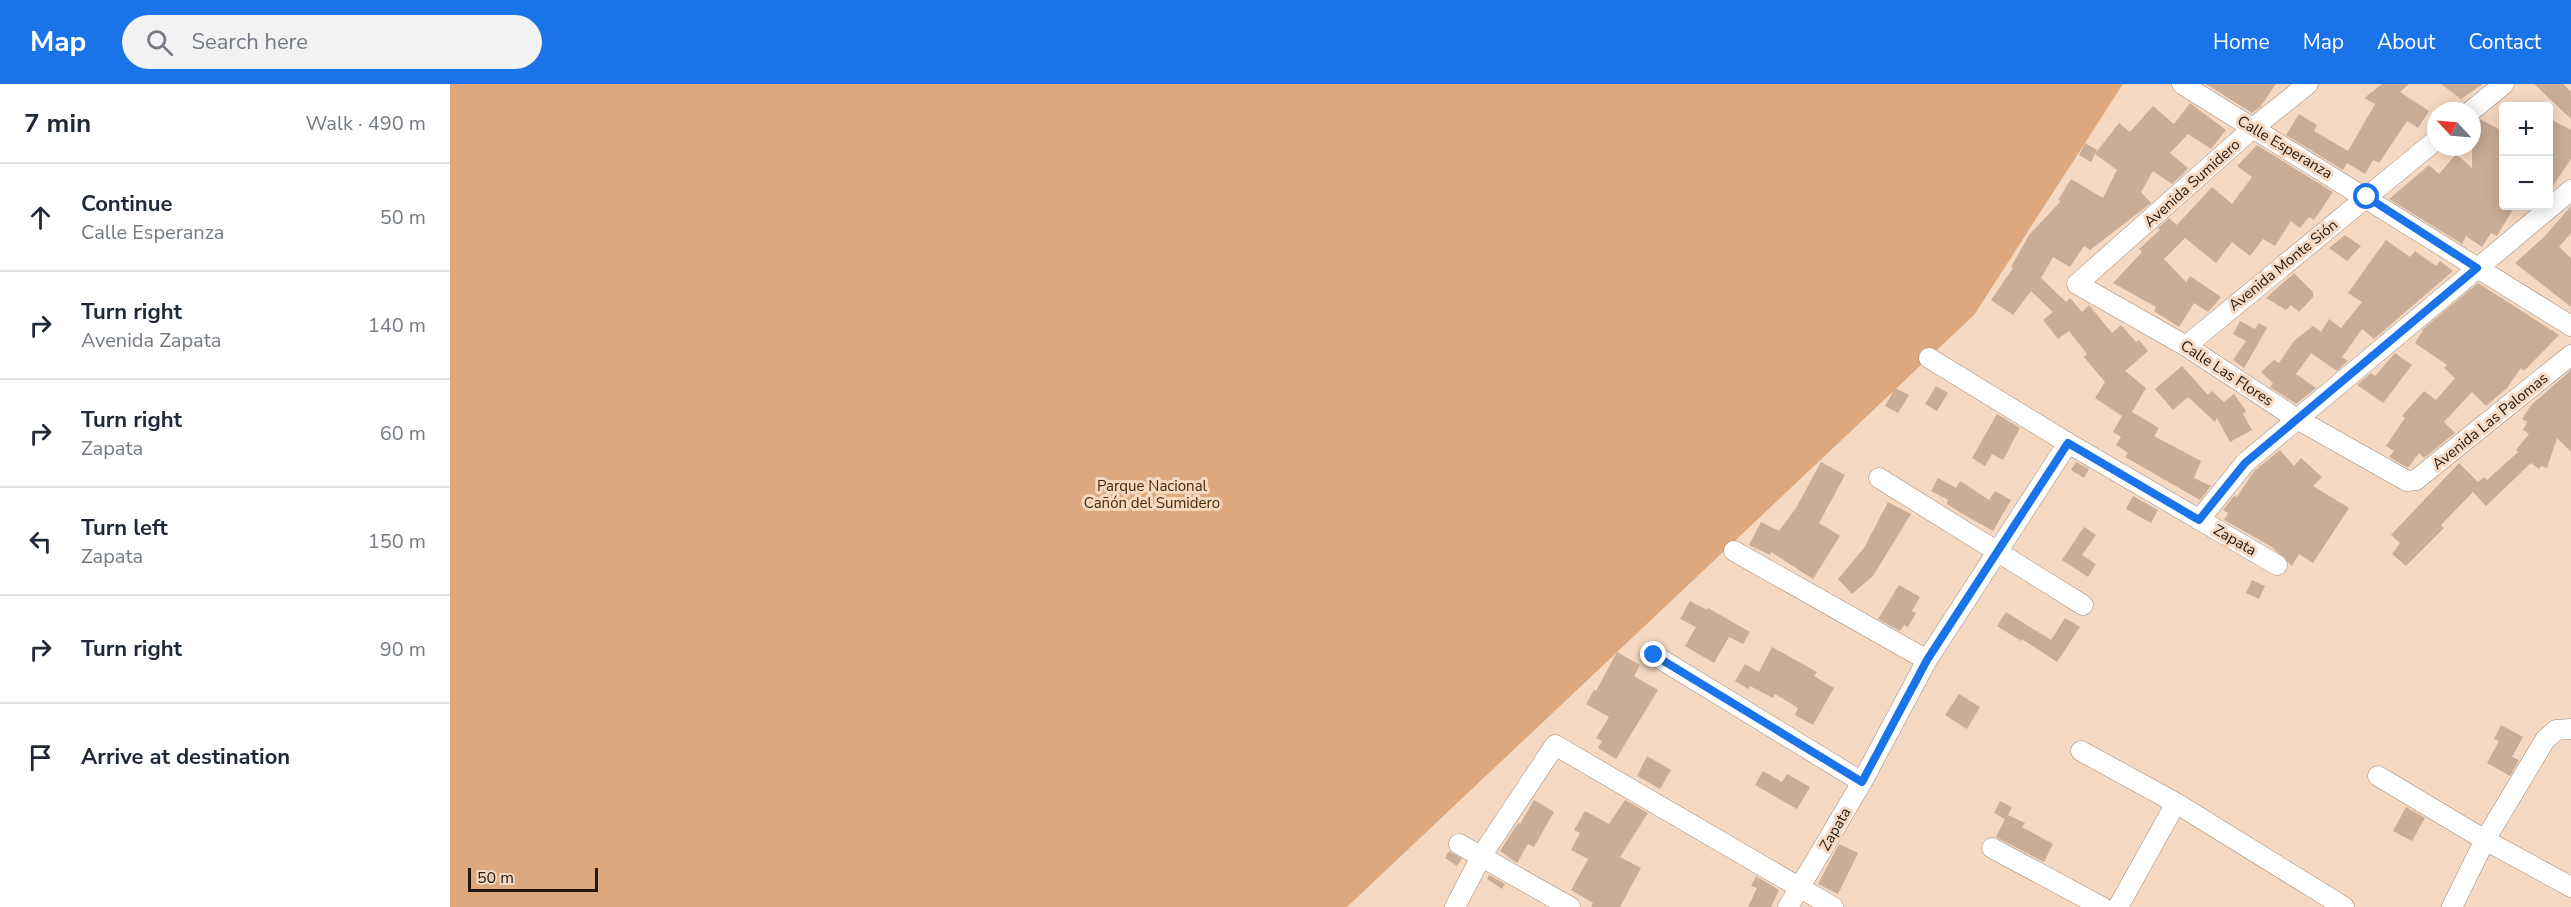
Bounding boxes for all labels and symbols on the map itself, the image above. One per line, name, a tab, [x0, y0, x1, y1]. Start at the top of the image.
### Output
north arrow	[2427, 102, 2481, 156]
street label: Calle Esperanza	[2234, 111, 2336, 183]
street label: Avenida Sumidero	[2140, 134, 2244, 232]
route start	[2353, 183, 2379, 209]
street label: Avenida Monte Sión	[2224, 215, 2342, 315]
street label: Calle Las Flores	[2177, 335, 2277, 411]
street label: Avenida Las Palomas	[2428, 368, 2552, 474]
park label: Parque Nacional Cañón del Sumidero	[1084, 476, 1220, 513]
street label: Zapata	[2210, 520, 2260, 560]
route end	[1640, 641, 1666, 667]
street label: Zapata	[1815, 804, 1855, 854]
scale bar	[468, 865, 598, 892]

